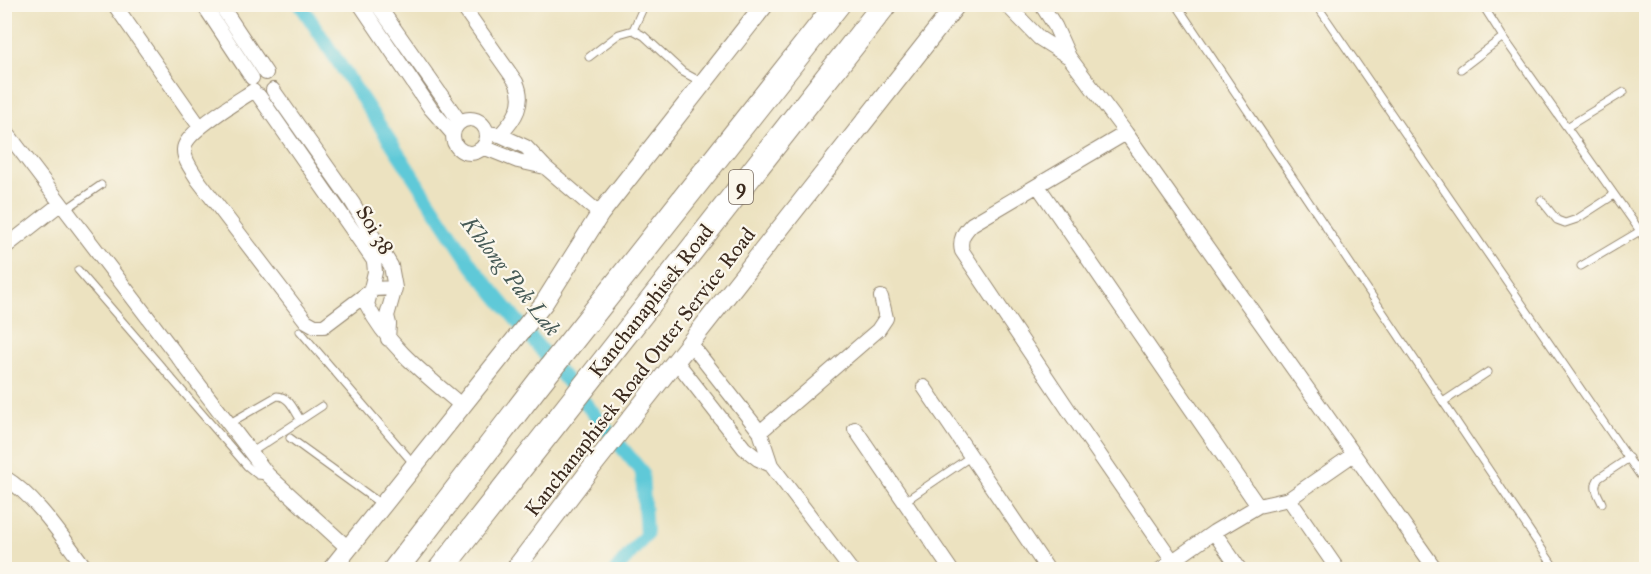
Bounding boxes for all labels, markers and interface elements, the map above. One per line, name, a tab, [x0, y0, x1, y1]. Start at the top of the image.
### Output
road number: 9	[729, 170, 753, 204]
street label: Soi 38	[350, 201, 400, 259]
water label: Khlong Pak Lak	[455, 210, 566, 342]
street label: Kanchanaphisek Road	[583, 219, 719, 383]
street label: Kanchanaphisek Road Outer Service Road	[519, 222, 761, 522]

